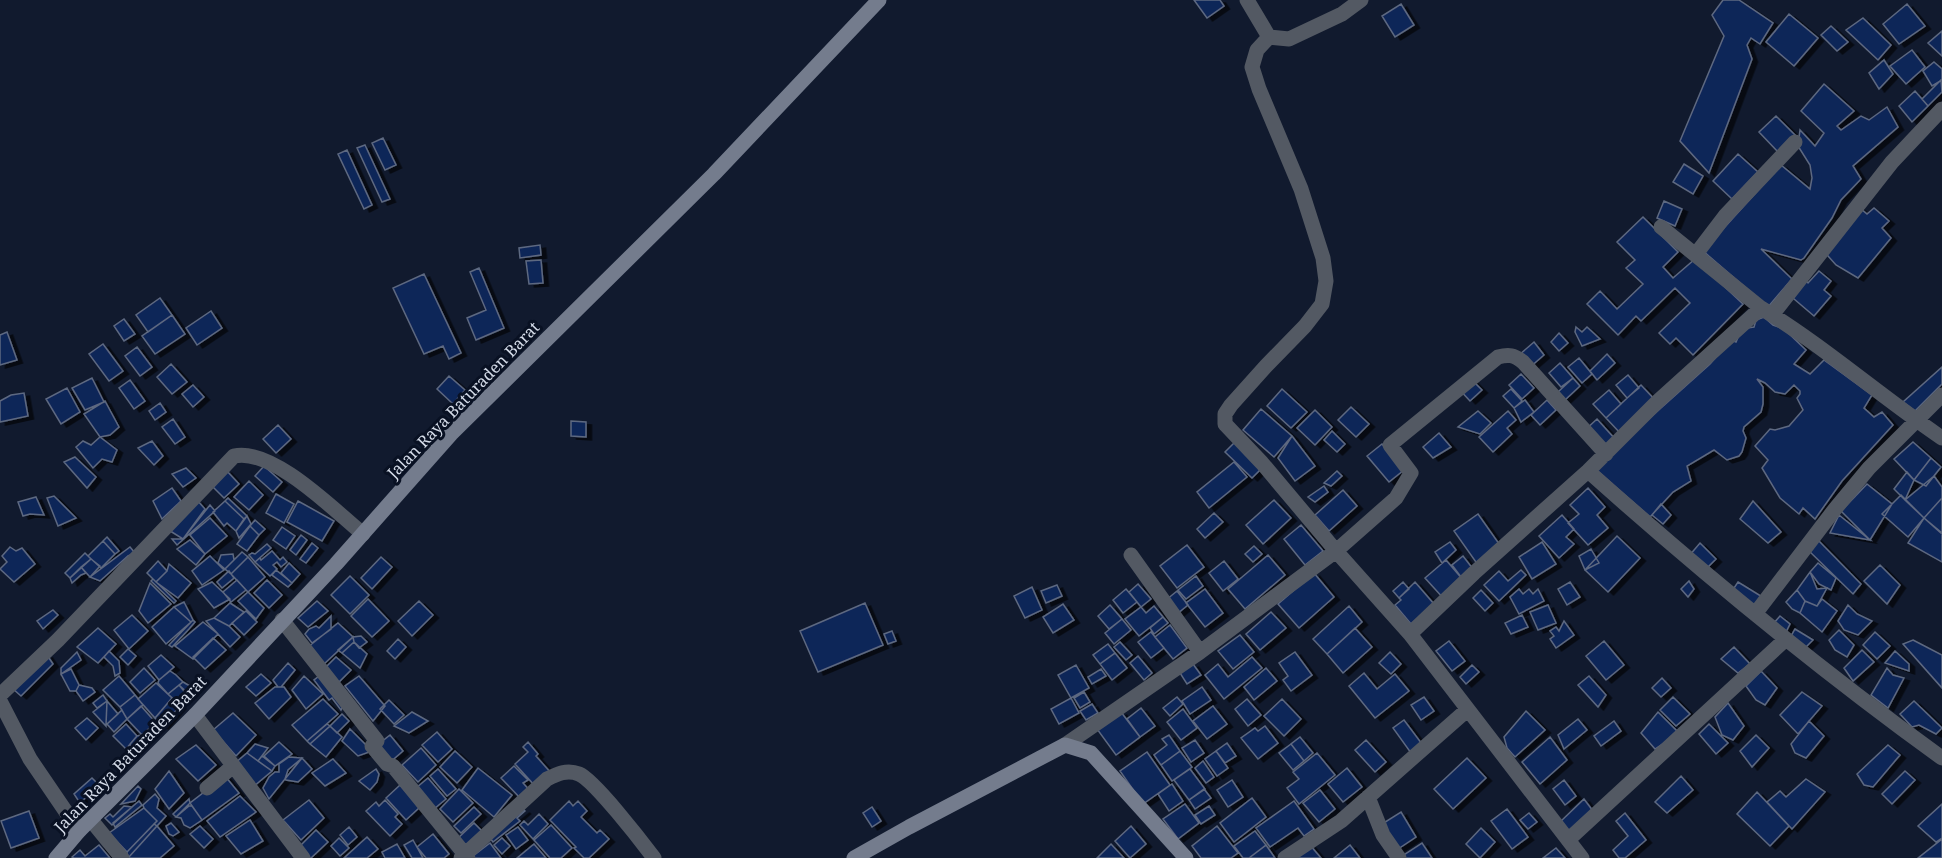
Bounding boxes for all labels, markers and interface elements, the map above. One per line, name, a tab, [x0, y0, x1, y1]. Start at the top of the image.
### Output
street label: Jalan Raya Baturaden Barat	[381, 316, 544, 484]
street label: Jalan Raya Baturaden Barat	[48, 670, 211, 838]

